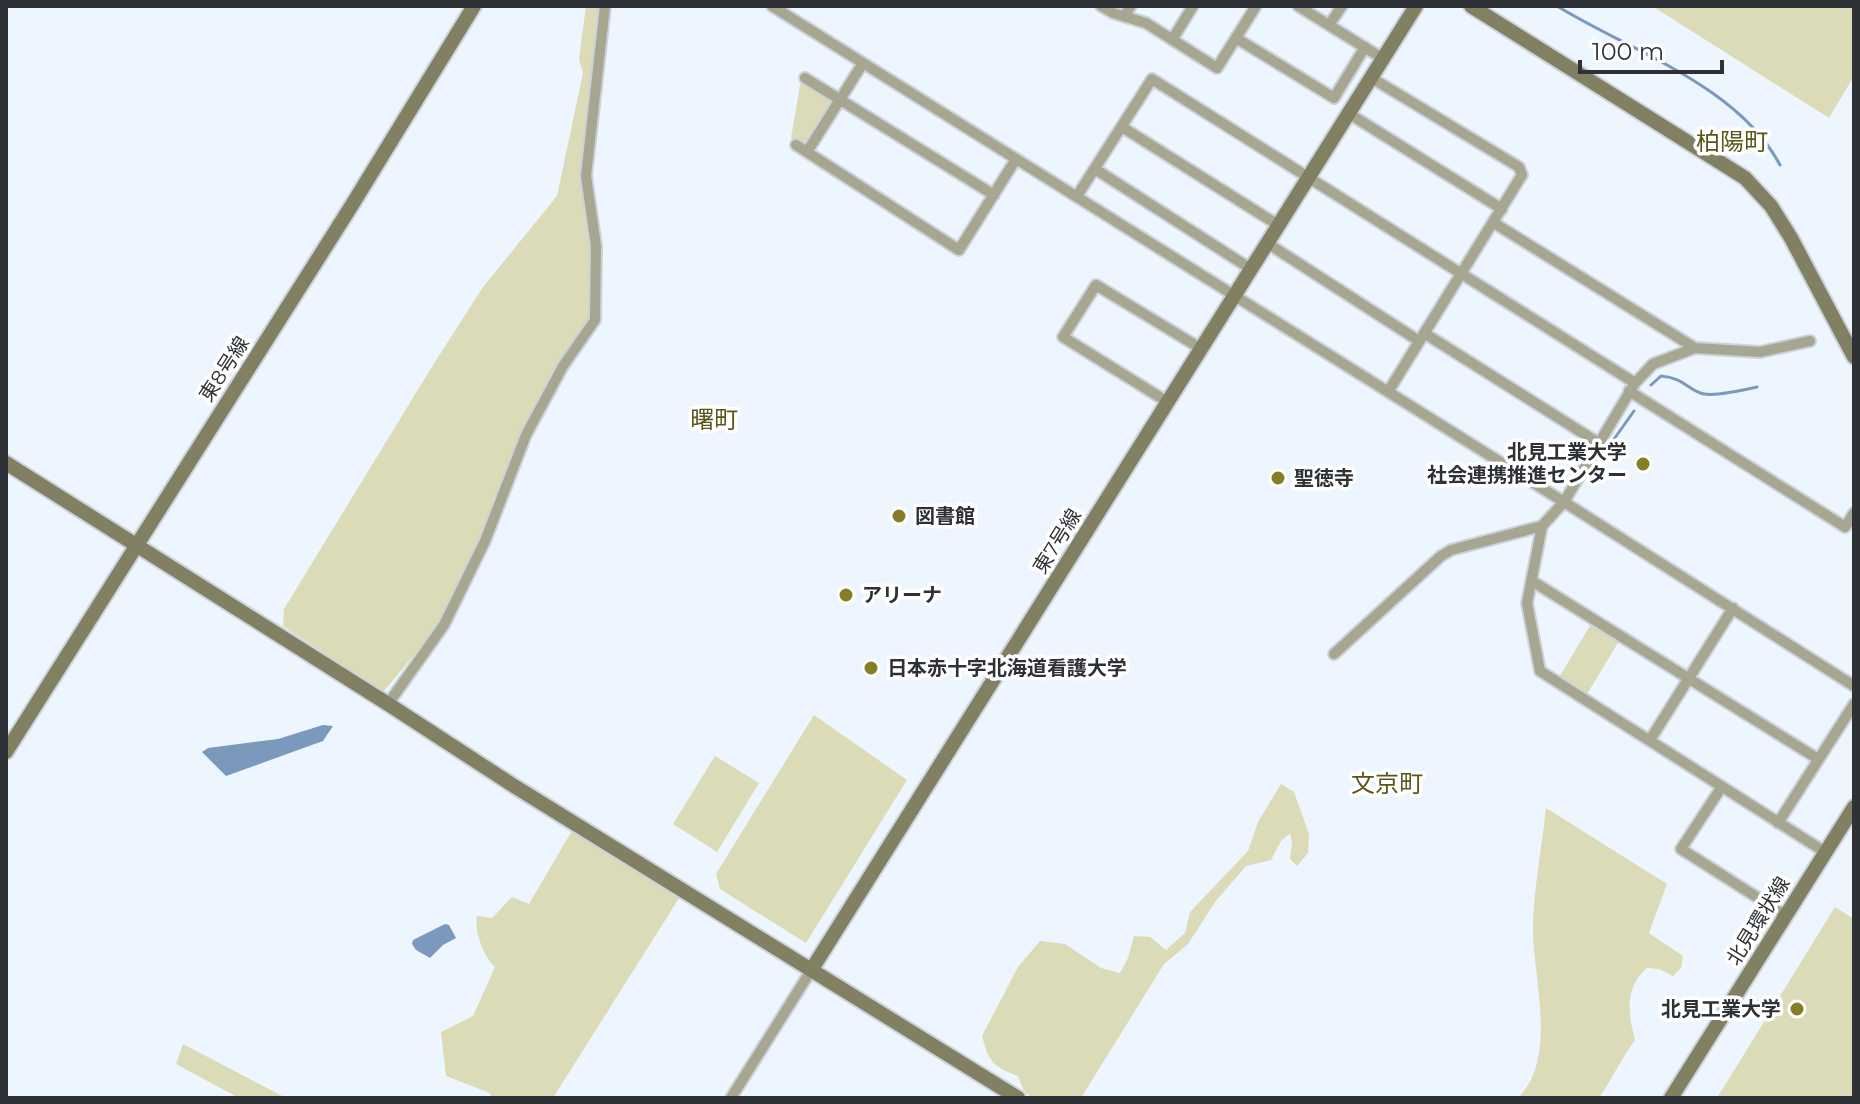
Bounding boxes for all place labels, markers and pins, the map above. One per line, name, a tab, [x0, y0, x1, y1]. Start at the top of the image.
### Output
place label: 北見工業大学 社会連携推進センター	[1427, 440, 1627, 487]
marker: 北見工業大学 社会連携推進センター	[1634, 455, 1652, 473]
place label: 聖徳寺	[1294, 466, 1354, 490]
marker: 聖徳寺	[1269, 469, 1287, 487]
place label: 図書館	[915, 504, 975, 528]
marker: 図書館	[890, 507, 908, 525]
place label: アリーナ	[862, 583, 942, 607]
marker: アリーナ	[837, 586, 855, 604]
place label: 日本赤十字北海道看護大学	[887, 656, 1127, 680]
marker: 日本赤十字北海道看護大学	[862, 659, 880, 677]
place label: 北見工業大学	[1661, 997, 1781, 1021]
marker: 北見工業大学	[1788, 1000, 1806, 1018]

